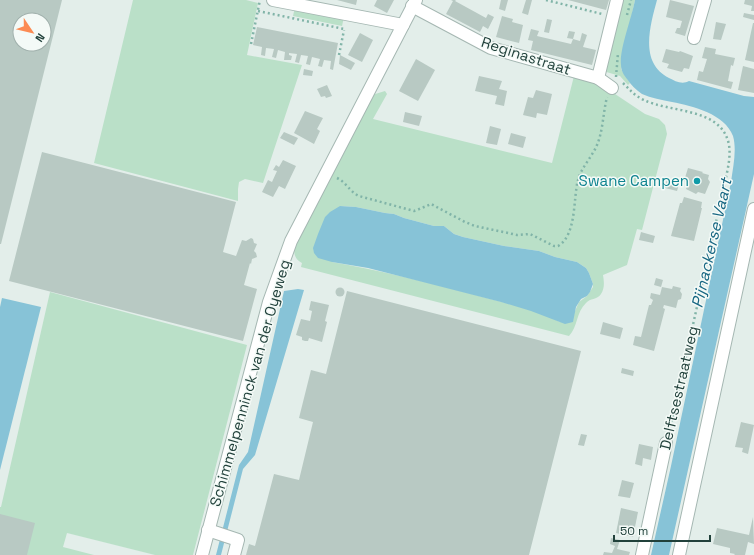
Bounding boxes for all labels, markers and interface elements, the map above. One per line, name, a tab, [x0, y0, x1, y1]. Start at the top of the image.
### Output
north arrow	[12, 12, 52, 52]
text: N	[32, 31, 48, 45]
street label: Reginastraat	[479, 32, 573, 79]
place label: Swane Campen	[578, 171, 689, 190]
water label: Pijnackerse Vaart	[686, 175, 737, 310]
marker: Swane Campen	[692, 176, 702, 186]
street label: Schimmelpenninck van der Oyeweg	[205, 257, 294, 509]
street label: Delftsestraatweg	[655, 324, 702, 452]
scale bar	[614, 517, 710, 543]
text: 50 m	[620, 523, 648, 539]

